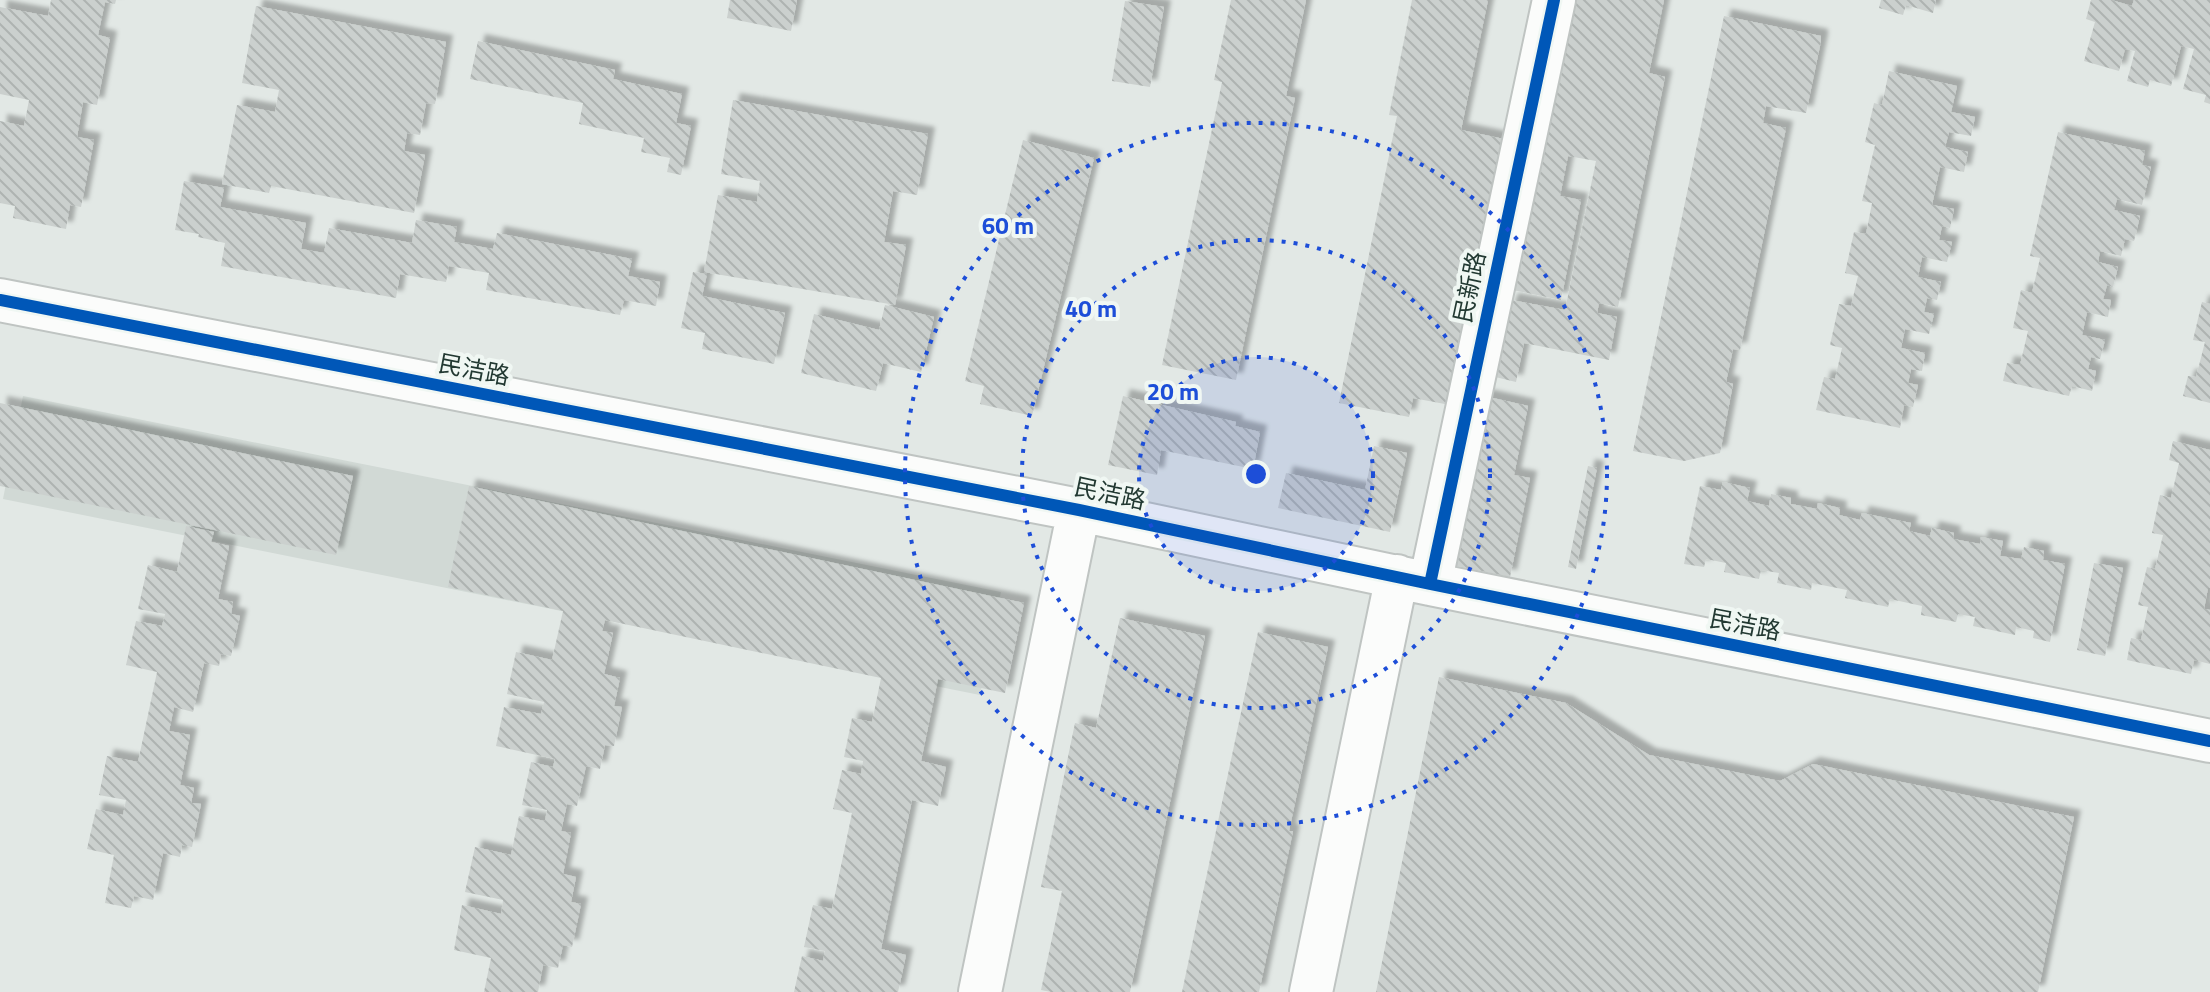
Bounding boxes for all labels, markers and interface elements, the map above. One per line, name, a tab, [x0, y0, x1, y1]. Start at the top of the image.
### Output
text: 60 m	[982, 207, 1034, 243]
street label: 民新路	[1444, 248, 1494, 326]
text: 40 m	[1065, 290, 1117, 326]
street label: 民洁路	[435, 344, 513, 394]
text: 20 m	[1147, 373, 1199, 409]
centre of rings	[1242, 460, 1270, 488]
street label: 民洁路	[1071, 468, 1149, 518]
street label: 民洁路	[1706, 599, 1784, 649]

